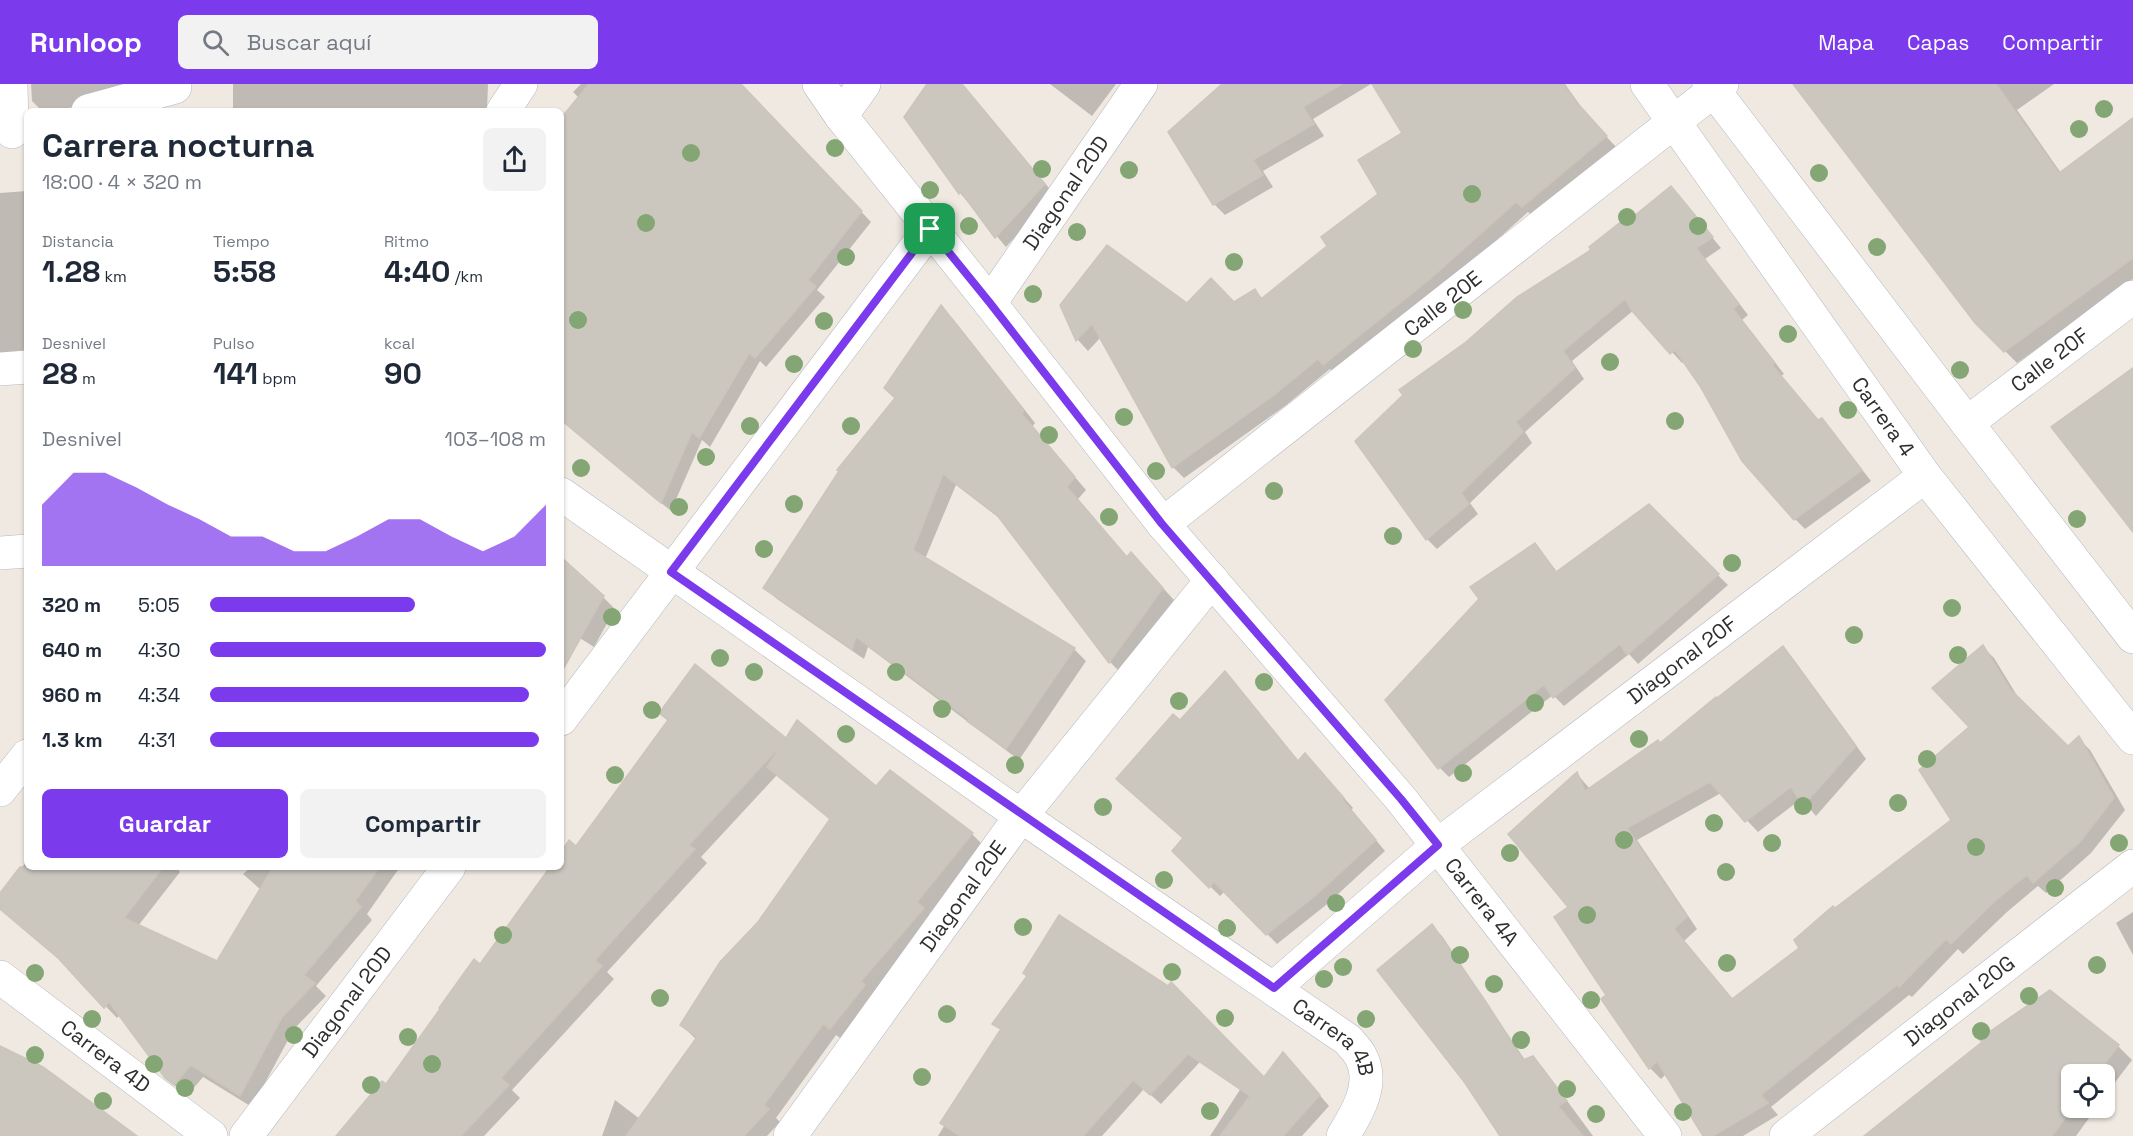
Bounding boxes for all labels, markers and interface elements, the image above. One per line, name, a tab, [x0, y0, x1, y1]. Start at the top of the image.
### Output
search box	[178, 15, 598, 69]
text: Runloop	[30, 24, 142, 60]
icon: search	[199, 26, 232, 59]
text: Buscar aquí	[247, 28, 372, 56]
text: Mapa	[1818, 29, 1874, 56]
text: Capas	[1907, 29, 1969, 56]
text: Compartir	[2002, 29, 2103, 56]
text: Carrera nocturna	[42, 125, 314, 167]
button: share	[483, 128, 546, 191]
street label: Diagonal 20D	[1017, 130, 1115, 255]
text: 18:00 · 4 × 320 m	[42, 169, 202, 195]
pin	[904, 203, 955, 254]
icon: arrive	[913, 212, 946, 245]
text: Distancia	[42, 231, 114, 252]
text: Tiempo	[213, 231, 270, 252]
text: Ritmo	[384, 231, 429, 252]
text: 1.28	[42, 252, 100, 291]
text: 5:58	[213, 252, 276, 291]
text: 4:40	[384, 252, 451, 291]
street label: Calle 20E	[1398, 264, 1487, 342]
text: km	[100, 266, 127, 287]
text: /km	[451, 266, 483, 287]
street label: Calle 20F	[2005, 321, 2094, 398]
text: Desnivel	[42, 333, 106, 354]
text: Pulso	[213, 333, 255, 354]
text: kcal	[384, 333, 415, 354]
text: 28	[42, 354, 78, 393]
text: 141	[213, 354, 258, 393]
text: 90	[384, 354, 422, 393]
text: m	[78, 368, 96, 389]
text: bpm	[258, 368, 297, 389]
street label: Carrera 4	[1846, 371, 1921, 462]
text: Desnivel	[42, 426, 122, 452]
text: 103–108 m	[445, 426, 546, 452]
text: 320 m	[42, 592, 101, 618]
text: 5:05	[138, 592, 180, 618]
street label: Diagonal 20F	[1622, 609, 1742, 710]
text: 640 m	[42, 637, 102, 663]
text: 4:30	[138, 637, 180, 663]
text: 960 m	[42, 682, 102, 708]
text: 4:34	[138, 682, 180, 708]
text: 1.3 km	[42, 727, 103, 753]
text: 4:31	[138, 727, 176, 753]
button: Guardar	[42, 789, 288, 858]
button: Compartir	[300, 789, 546, 858]
street label: Diagonal 20E	[914, 835, 1012, 957]
street label: Carrera 4A	[1439, 852, 1525, 951]
street label: Diagonal 20D	[296, 940, 398, 1063]
street label: Diagonal 20G	[1899, 949, 2020, 1052]
street label: Carrera 4B	[1287, 992, 1380, 1078]
street label: Carrera 4D	[55, 1013, 156, 1099]
map controls	[2061, 1064, 2115, 1118]
button: locate	[2061, 1064, 2115, 1118]

